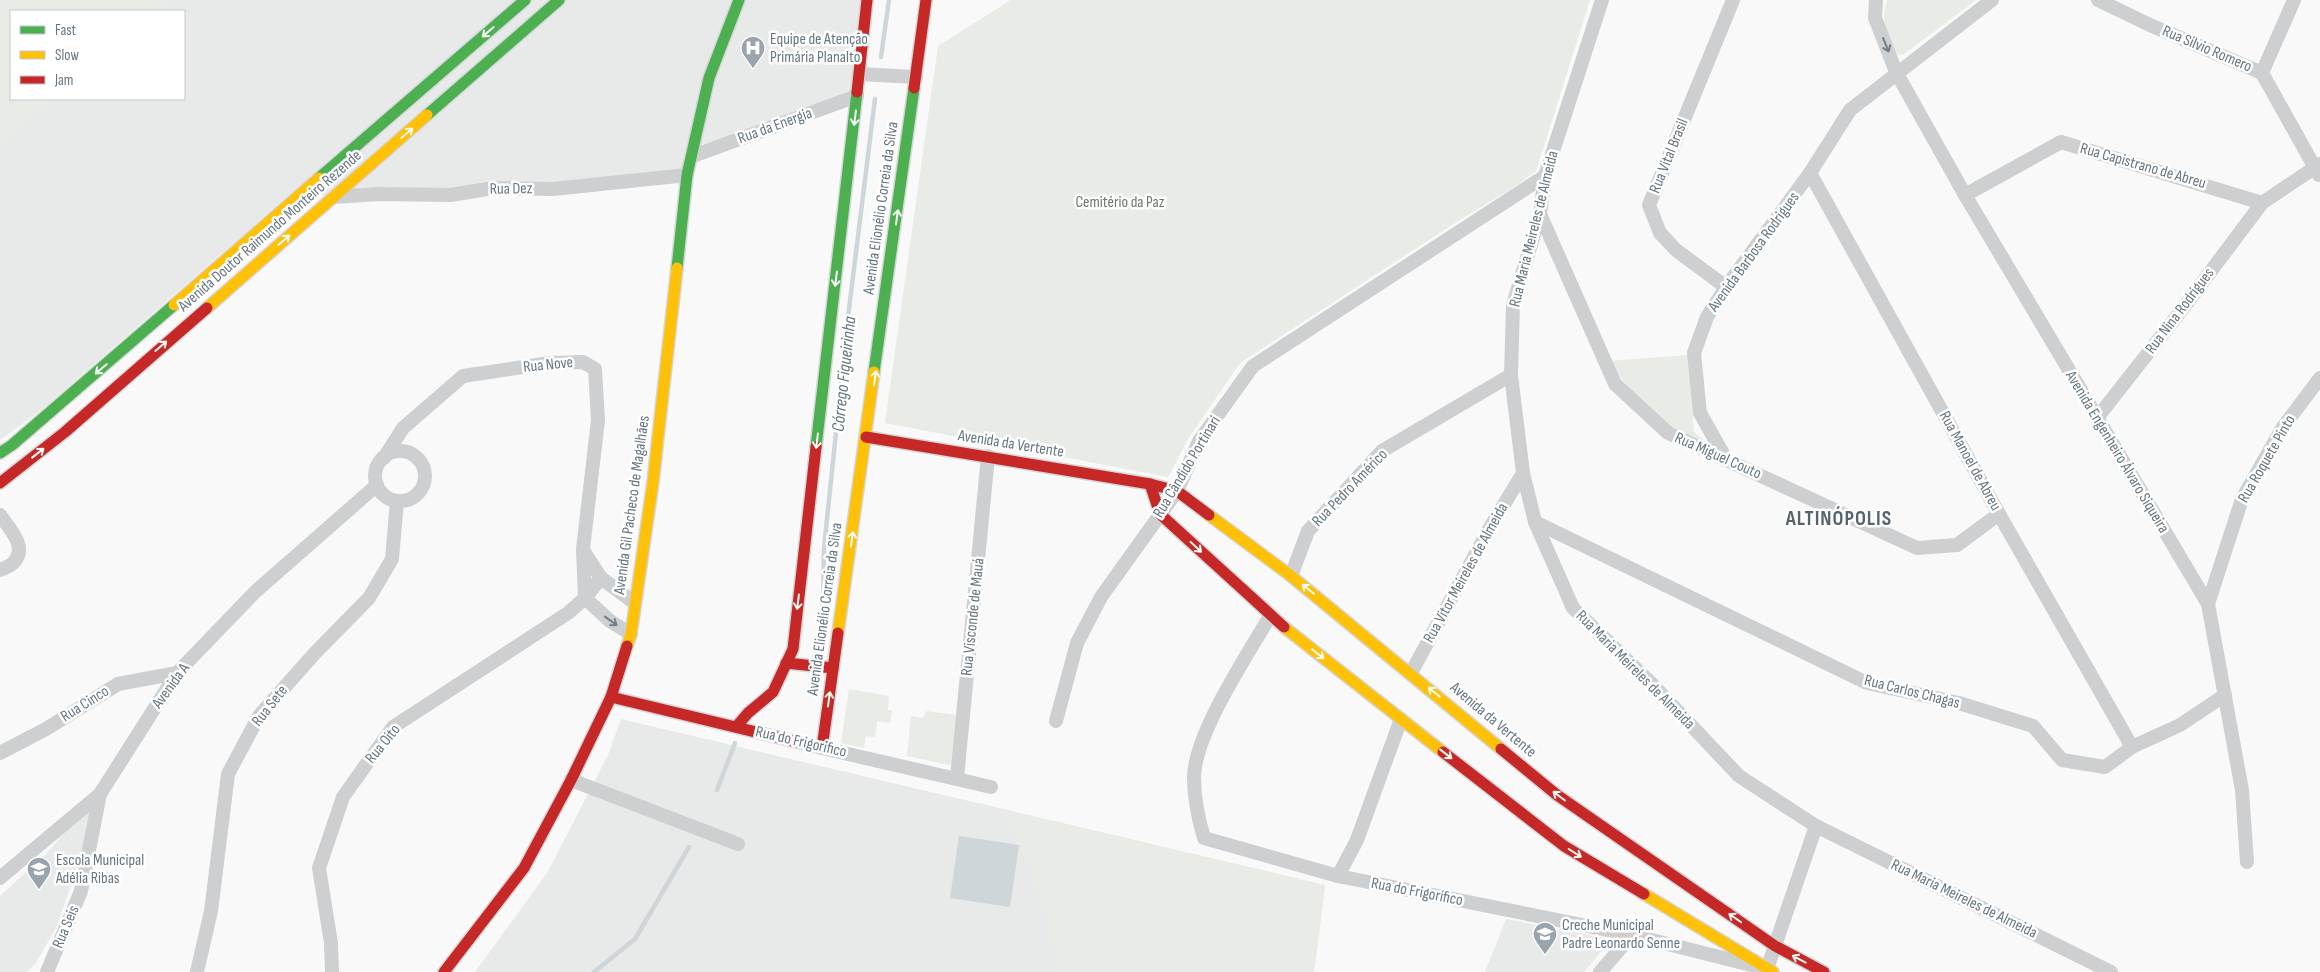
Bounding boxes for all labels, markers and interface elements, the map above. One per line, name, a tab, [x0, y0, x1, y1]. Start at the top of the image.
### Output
legend	[10, 10, 185, 100]
text: Fast	[55, 21, 77, 40]
street label: Rua Sílvio Romero	[2159, 22, 2255, 76]
one-way arrow	[481, 26, 494, 38]
place label: Equipe de Atenção Primária Planalto	[770, 30, 868, 67]
hospital icon: Equipe de Atenção Primária Planalto	[740, 35, 766, 69]
one-way arrow	[1882, 37, 1891, 52]
text: Slow	[55, 46, 79, 65]
text: Jam	[54, 71, 73, 90]
street label: Rua da Energia	[735, 104, 815, 148]
one-way arrow	[850, 110, 860, 126]
street label: Rua Vital Brasil	[1645, 116, 1693, 196]
street label: Avenida Elionélio Correia da Silva	[859, 120, 903, 297]
one-way arrow	[400, 128, 413, 139]
street label: Rua Capistrano de Abreu	[2078, 139, 2208, 193]
street label: Avenida Doutor Raimundo Monteiro Rezende	[174, 146, 365, 316]
street label: Rua Maria Meireles de Almeida	[1505, 149, 1563, 309]
street label: Rua Dez	[489, 179, 533, 199]
street label: Avenida Barbosa Rodrigues	[1704, 188, 1804, 316]
park label: Cemitério da Paz	[1075, 193, 1165, 212]
one-way arrow	[892, 209, 902, 225]
one-way arrow	[278, 234, 291, 246]
street label: Rua Nina Rodrigues	[2141, 264, 2219, 358]
one-way arrow	[831, 271, 841, 287]
water label: Córrego Figueirinha	[827, 315, 861, 433]
one-way arrow	[154, 341, 167, 352]
street label: Rua Nove	[522, 353, 574, 377]
one-way arrow	[95, 363, 108, 374]
street label: Avenida Engenheiro Álvaro Siqueira	[2060, 367, 2173, 537]
one-way arrow	[870, 370, 880, 386]
street label: Rua Manoel de Abreu	[1935, 408, 2005, 514]
street label: Rua Roquete Pinto	[2234, 412, 2300, 506]
street label: Rua Cândido Portinari	[1149, 413, 1225, 521]
street label: Avenida Gil Pacheco de Magalhães	[610, 414, 654, 597]
street label: Avenida da Vertente	[956, 426, 1065, 462]
street label: Rua Miguel Couto	[1672, 428, 1764, 484]
one-way arrow	[812, 433, 822, 449]
street label: Rua Pedro Américo	[1308, 445, 1392, 531]
one-way arrow	[31, 447, 44, 458]
street label: Rua Vitor Meireles de Almeida	[1420, 500, 1512, 646]
district label: ALTINÓPOLIS	[1785, 506, 1892, 531]
street label: Avenida Elionélio Correia da Silva	[803, 521, 847, 698]
one-way arrow	[847, 531, 857, 547]
one-way arrow	[1189, 541, 1202, 553]
street label: Rua Visconde de Mauá	[957, 557, 989, 677]
one-way arrow	[1302, 584, 1315, 595]
one-way arrow	[793, 594, 803, 610]
street label: Rua Maria Meireles de Almeida	[1572, 607, 1698, 733]
one-way arrow	[604, 616, 618, 626]
one-way arrow	[1311, 648, 1324, 659]
street label: Avenida A	[148, 660, 194, 713]
street label: Rua Carlos Chagas	[1862, 671, 1962, 713]
street label: Avenida da Vertente	[1445, 678, 1540, 762]
street label: Rua Cinco	[57, 682, 113, 726]
street label: Rua Sete	[248, 682, 292, 730]
one-way arrow	[1427, 686, 1440, 698]
one-way arrow	[824, 692, 834, 708]
street label: Rua Oito	[361, 721, 405, 767]
street label: Rua do Frigorífico	[754, 722, 848, 762]
one-way arrow	[1439, 749, 1453, 759]
one-way arrow	[1552, 791, 1566, 801]
one-way arrow	[1568, 848, 1582, 858]
place label: Escola Municipal Adélia Ribas	[55, 851, 144, 888]
street label: Rua Maria Meireles de Almeida	[1888, 855, 2040, 943]
school or university icon: Escola Municipal Adélia Ribas	[26, 856, 52, 890]
street label: Rua do Frigorífico	[1370, 874, 1464, 910]
street label: Rua Seis	[49, 902, 84, 951]
one-way arrow	[1728, 913, 1742, 923]
place label: Creche Municipal Padre Leonardo Senne	[1562, 916, 1680, 953]
school or university icon: Creche Municipal Padre Leonardo Senne	[1532, 921, 1558, 955]
one-way arrow	[1792, 954, 1807, 964]

